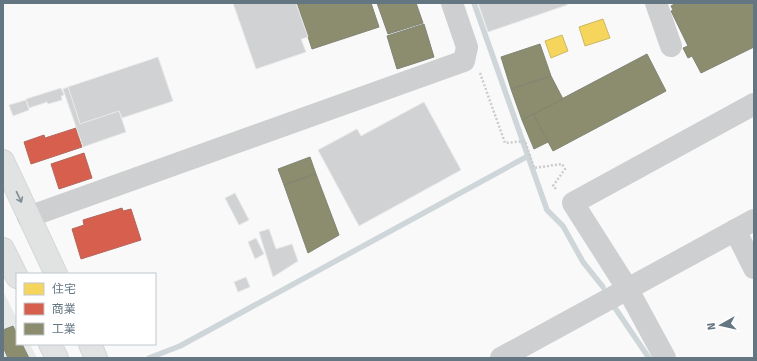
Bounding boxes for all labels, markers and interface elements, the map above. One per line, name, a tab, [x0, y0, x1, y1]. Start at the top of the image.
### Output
one-way arrow	[16, 190, 23, 202]
legend	[16, 273, 156, 345]
text: 住宅	[52, 282, 76, 296]
text: 商業	[52, 302, 76, 316]
north arrow	[701, 305, 741, 345]
text: 工業	[52, 322, 76, 336]
text: N	[705, 322, 719, 331]

